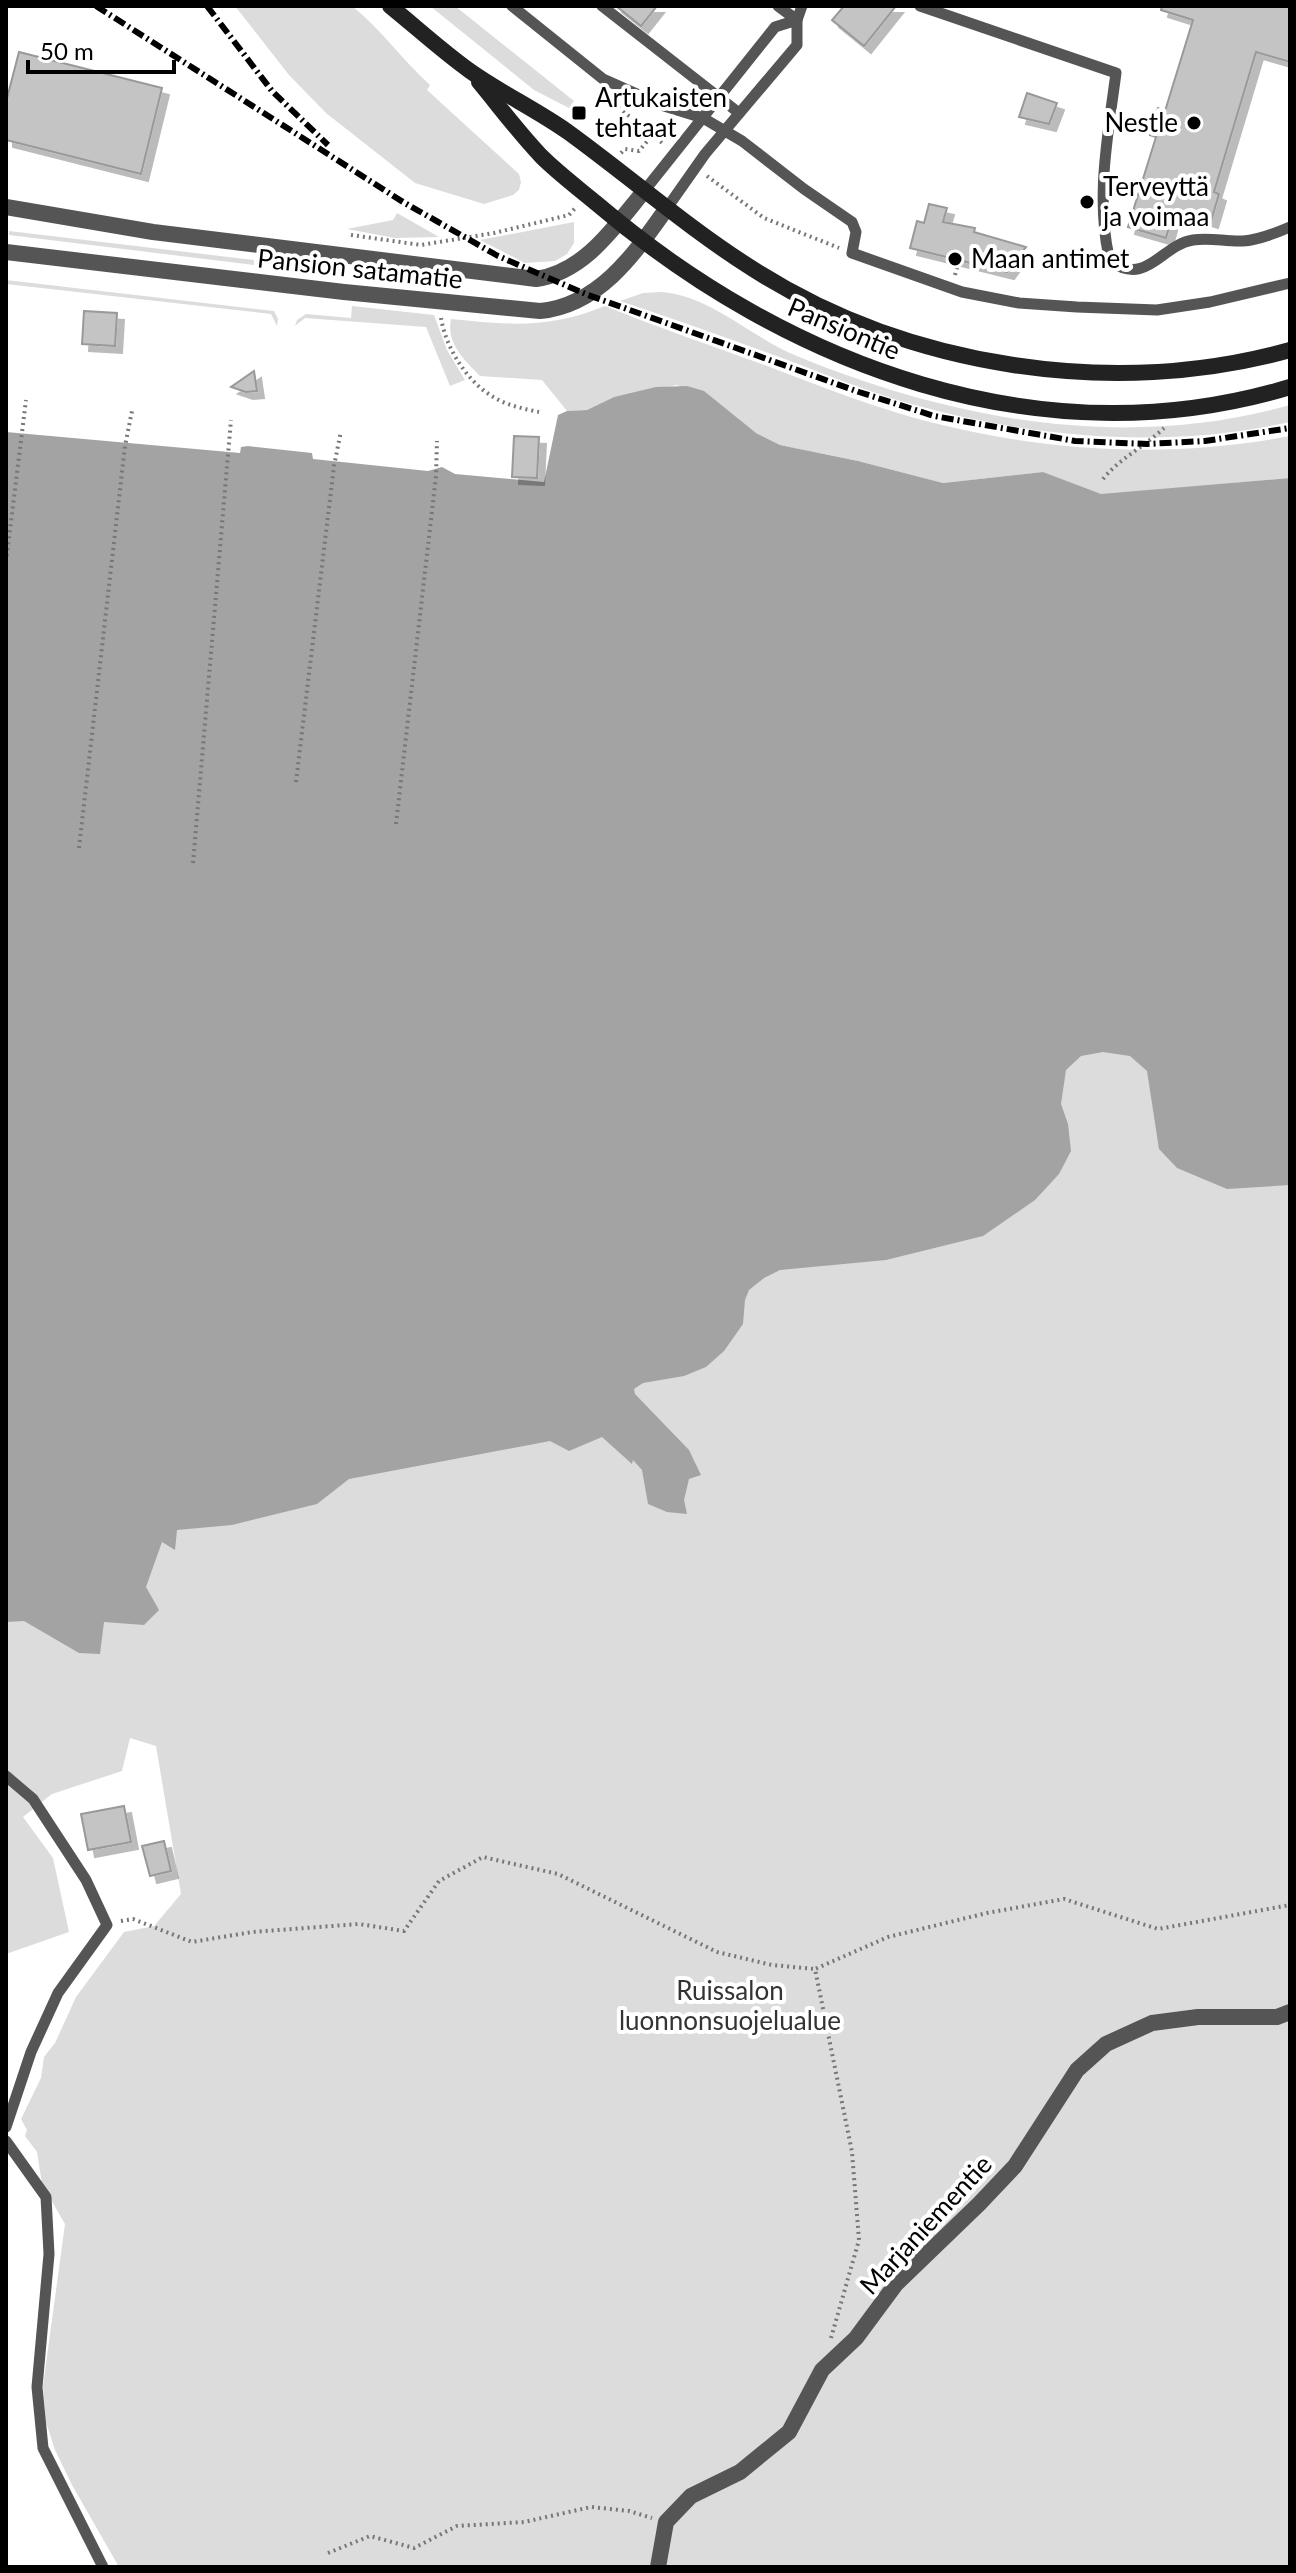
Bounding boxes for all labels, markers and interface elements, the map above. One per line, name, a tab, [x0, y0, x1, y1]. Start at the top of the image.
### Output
scale bar	[28, 24, 174, 74]
text: 50 m	[40, 36, 94, 65]
place label: Artukaisten tehtaat	[595, 81, 727, 143]
marker: Artukaisten tehtaat	[570, 104, 588, 122]
place label: Nestle	[1104, 106, 1178, 138]
marker: Nestle	[1185, 114, 1203, 132]
place label: Terveyttä ja voimaa	[1102, 170, 1209, 232]
marker: Terveyttä ja voimaa	[1078, 193, 1096, 211]
street label: Pansion satamatie	[256, 241, 464, 295]
place label: Maan antimet	[971, 242, 1130, 274]
marker: Maan antimet	[946, 250, 964, 268]
street label: Pansiontie	[783, 290, 905, 366]
park label: Ruissalon luonnonsuojelualue	[619, 1974, 841, 2036]
street label: Marjaniementie	[853, 2148, 998, 2301]

